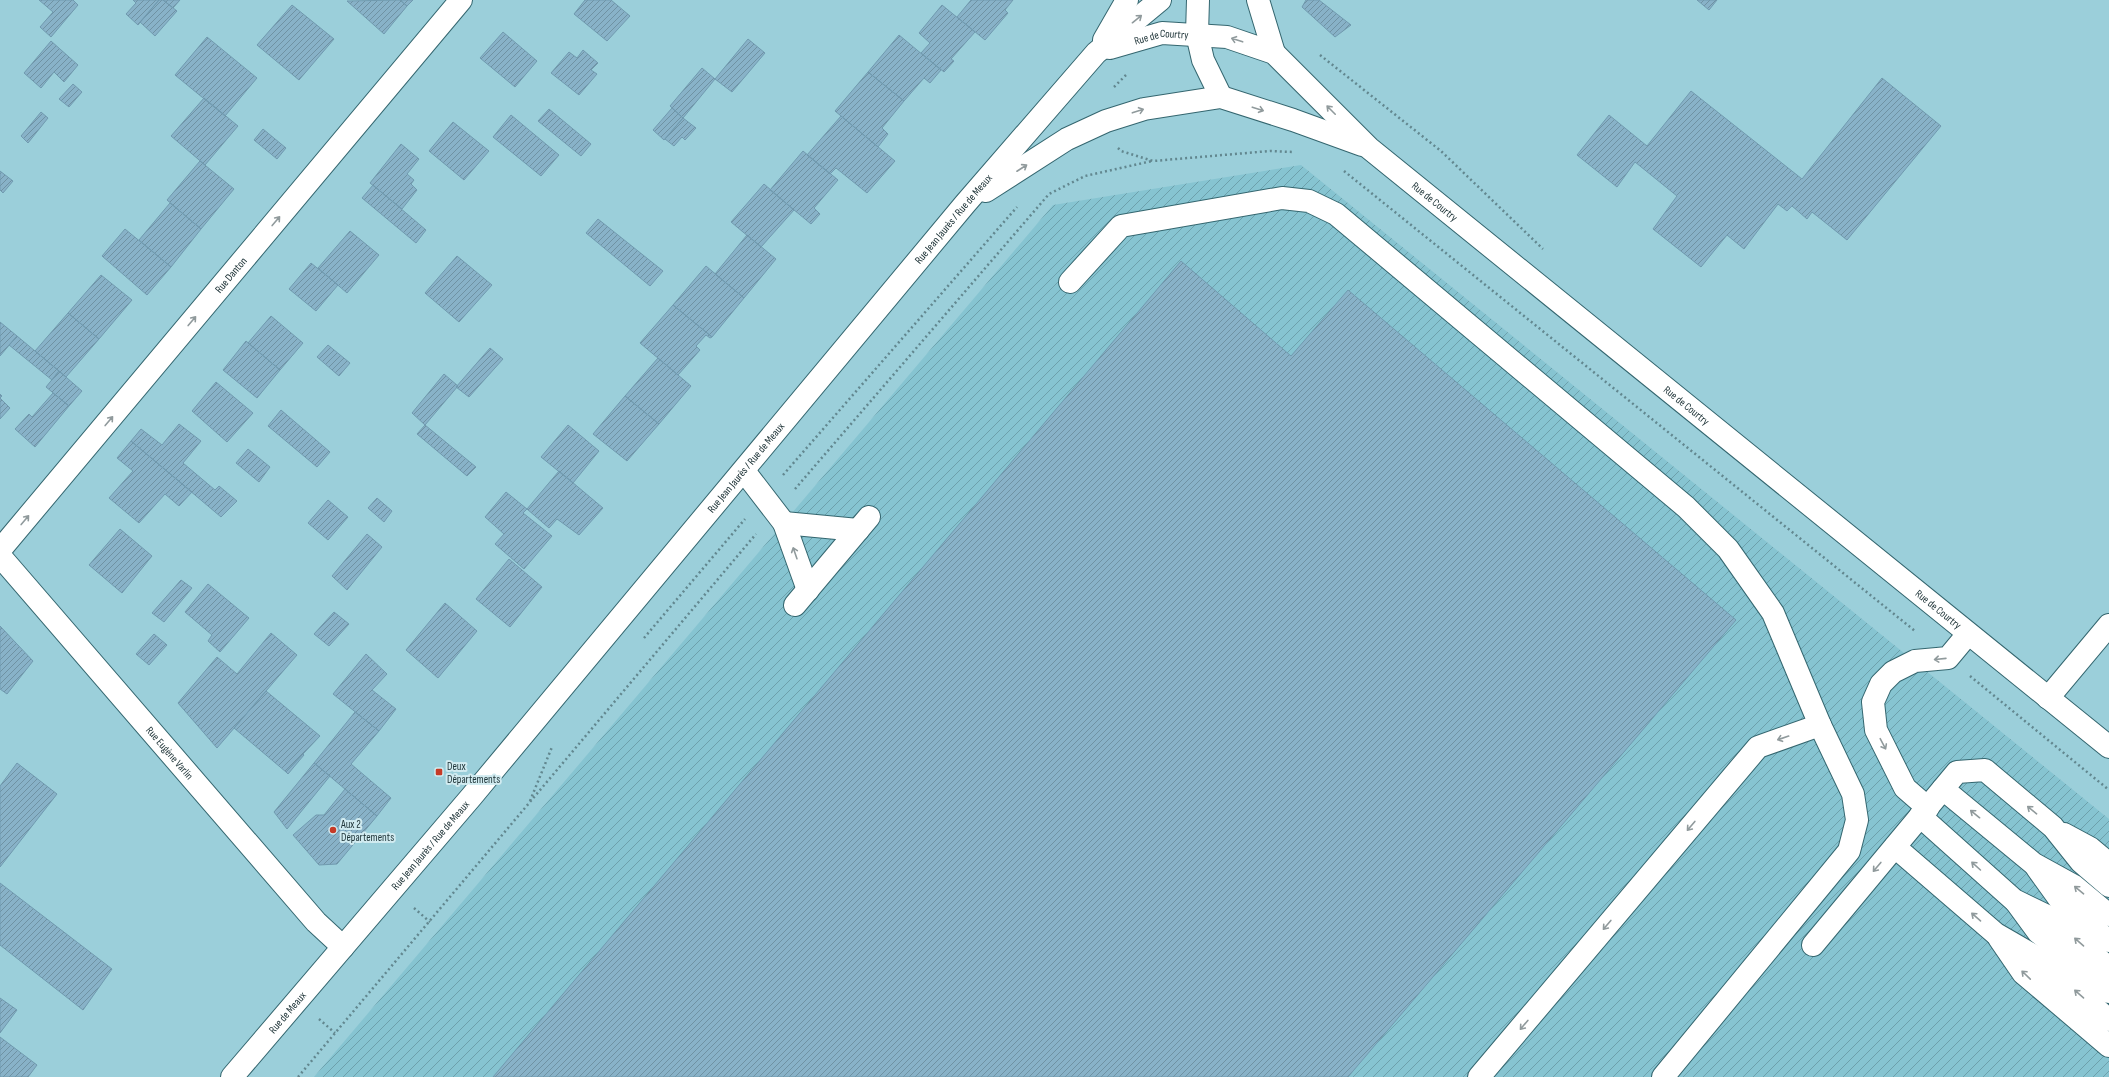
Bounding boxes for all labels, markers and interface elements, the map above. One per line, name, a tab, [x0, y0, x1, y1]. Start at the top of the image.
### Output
one-way arrow	[1131, 15, 1142, 24]
street label: Rue de Courtry	[1133, 26, 1190, 47]
one-way arrow	[1231, 36, 1243, 44]
one-way arrow	[1326, 105, 1336, 115]
one-way arrow	[1251, 106, 1264, 113]
one-way arrow	[1131, 107, 1144, 114]
one-way arrow	[1016, 164, 1027, 172]
street label: Rue Jean Jaurès / Rue de Meaux	[912, 171, 995, 266]
street label: Rue de Courtry	[1409, 179, 1461, 224]
one-way arrow	[271, 216, 280, 227]
street label: Rue Danton	[212, 254, 250, 295]
one-way arrow	[188, 316, 197, 326]
street label: Rue de Courtry	[1661, 383, 1713, 428]
one-way arrow	[104, 415, 113, 426]
street label: Rue Jean Jaurès / Rue de Meaux	[704, 420, 787, 515]
one-way arrow	[21, 515, 30, 526]
one-way arrow	[791, 547, 798, 560]
street label: Rue de Courtry	[1913, 587, 1965, 632]
one-way arrow	[1934, 655, 1947, 662]
street label: Rue Eugène Varlin	[143, 724, 197, 782]
one-way arrow	[1777, 735, 1789, 743]
one-way arrow	[1880, 738, 1887, 750]
place label: Deux Départements	[447, 760, 500, 786]
marker: Deux Départements	[434, 767, 444, 777]
street label: Rue Jean Jaurès / Rue de Meaux	[388, 798, 472, 892]
one-way arrow	[2027, 805, 2037, 814]
one-way arrow	[1969, 810, 1980, 818]
place label: Aux 2 Départements	[340, 818, 394, 844]
one-way arrow	[1687, 821, 1696, 832]
marker: Aux 2 Départements	[328, 825, 338, 835]
one-way arrow	[1970, 861, 1981, 870]
one-way arrow	[1873, 862, 1882, 873]
one-way arrow	[2074, 886, 2085, 895]
one-way arrow	[1971, 912, 1981, 921]
one-way arrow	[1603, 920, 1612, 931]
one-way arrow	[2074, 938, 2085, 947]
one-way arrow	[2021, 971, 2031, 980]
street label: Rue de Meaux	[266, 989, 309, 1036]
one-way arrow	[2074, 990, 2085, 999]
one-way arrow	[1519, 1019, 1528, 1030]

